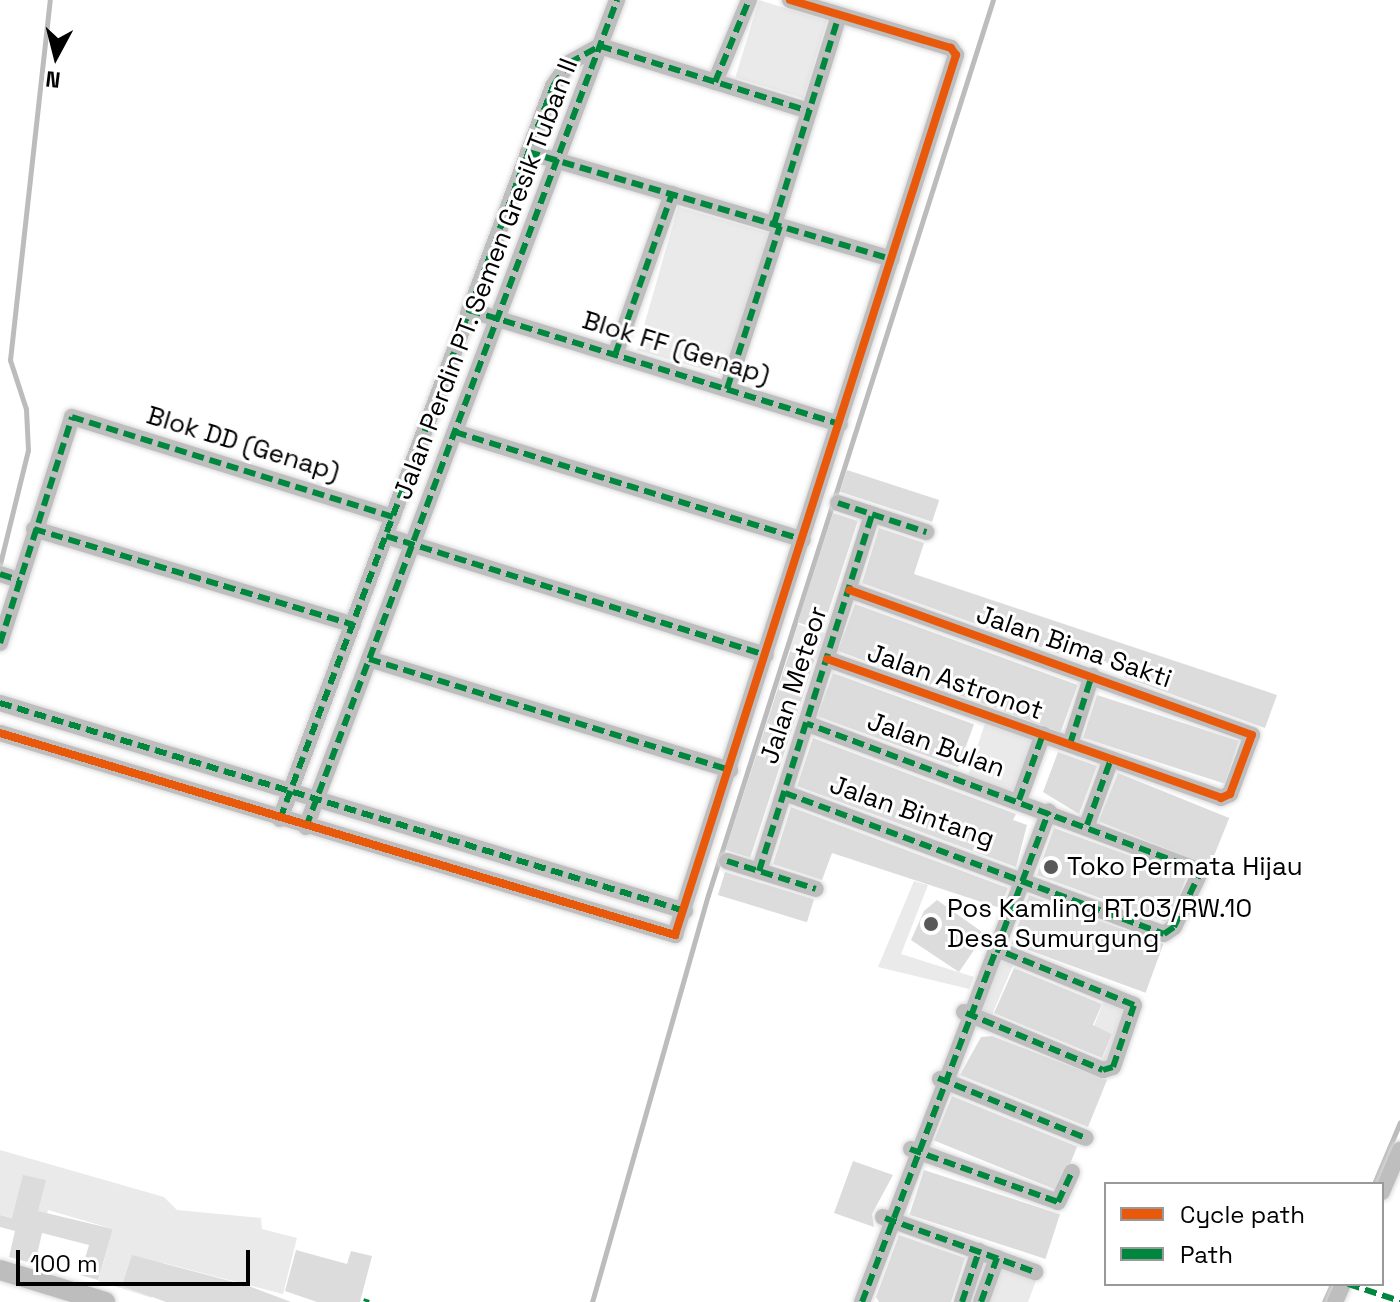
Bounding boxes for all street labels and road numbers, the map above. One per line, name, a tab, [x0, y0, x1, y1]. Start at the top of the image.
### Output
street label: Jalan Perdin PT. Semen Gresik Tuban II	[387, 53, 585, 505]
street label: Blok FF (Genap)	[579, 305, 773, 391]
street label: Blok DD (Genap)	[143, 400, 343, 488]
street label: Jalan Bima Sakti	[972, 599, 1176, 695]
street label: Jalan Meteor	[754, 602, 834, 768]
street label: Jalan Astronot	[863, 637, 1047, 727]
street label: Jalan Bulan	[863, 706, 1009, 784]
street label: Jalan Bintang	[825, 769, 999, 855]

